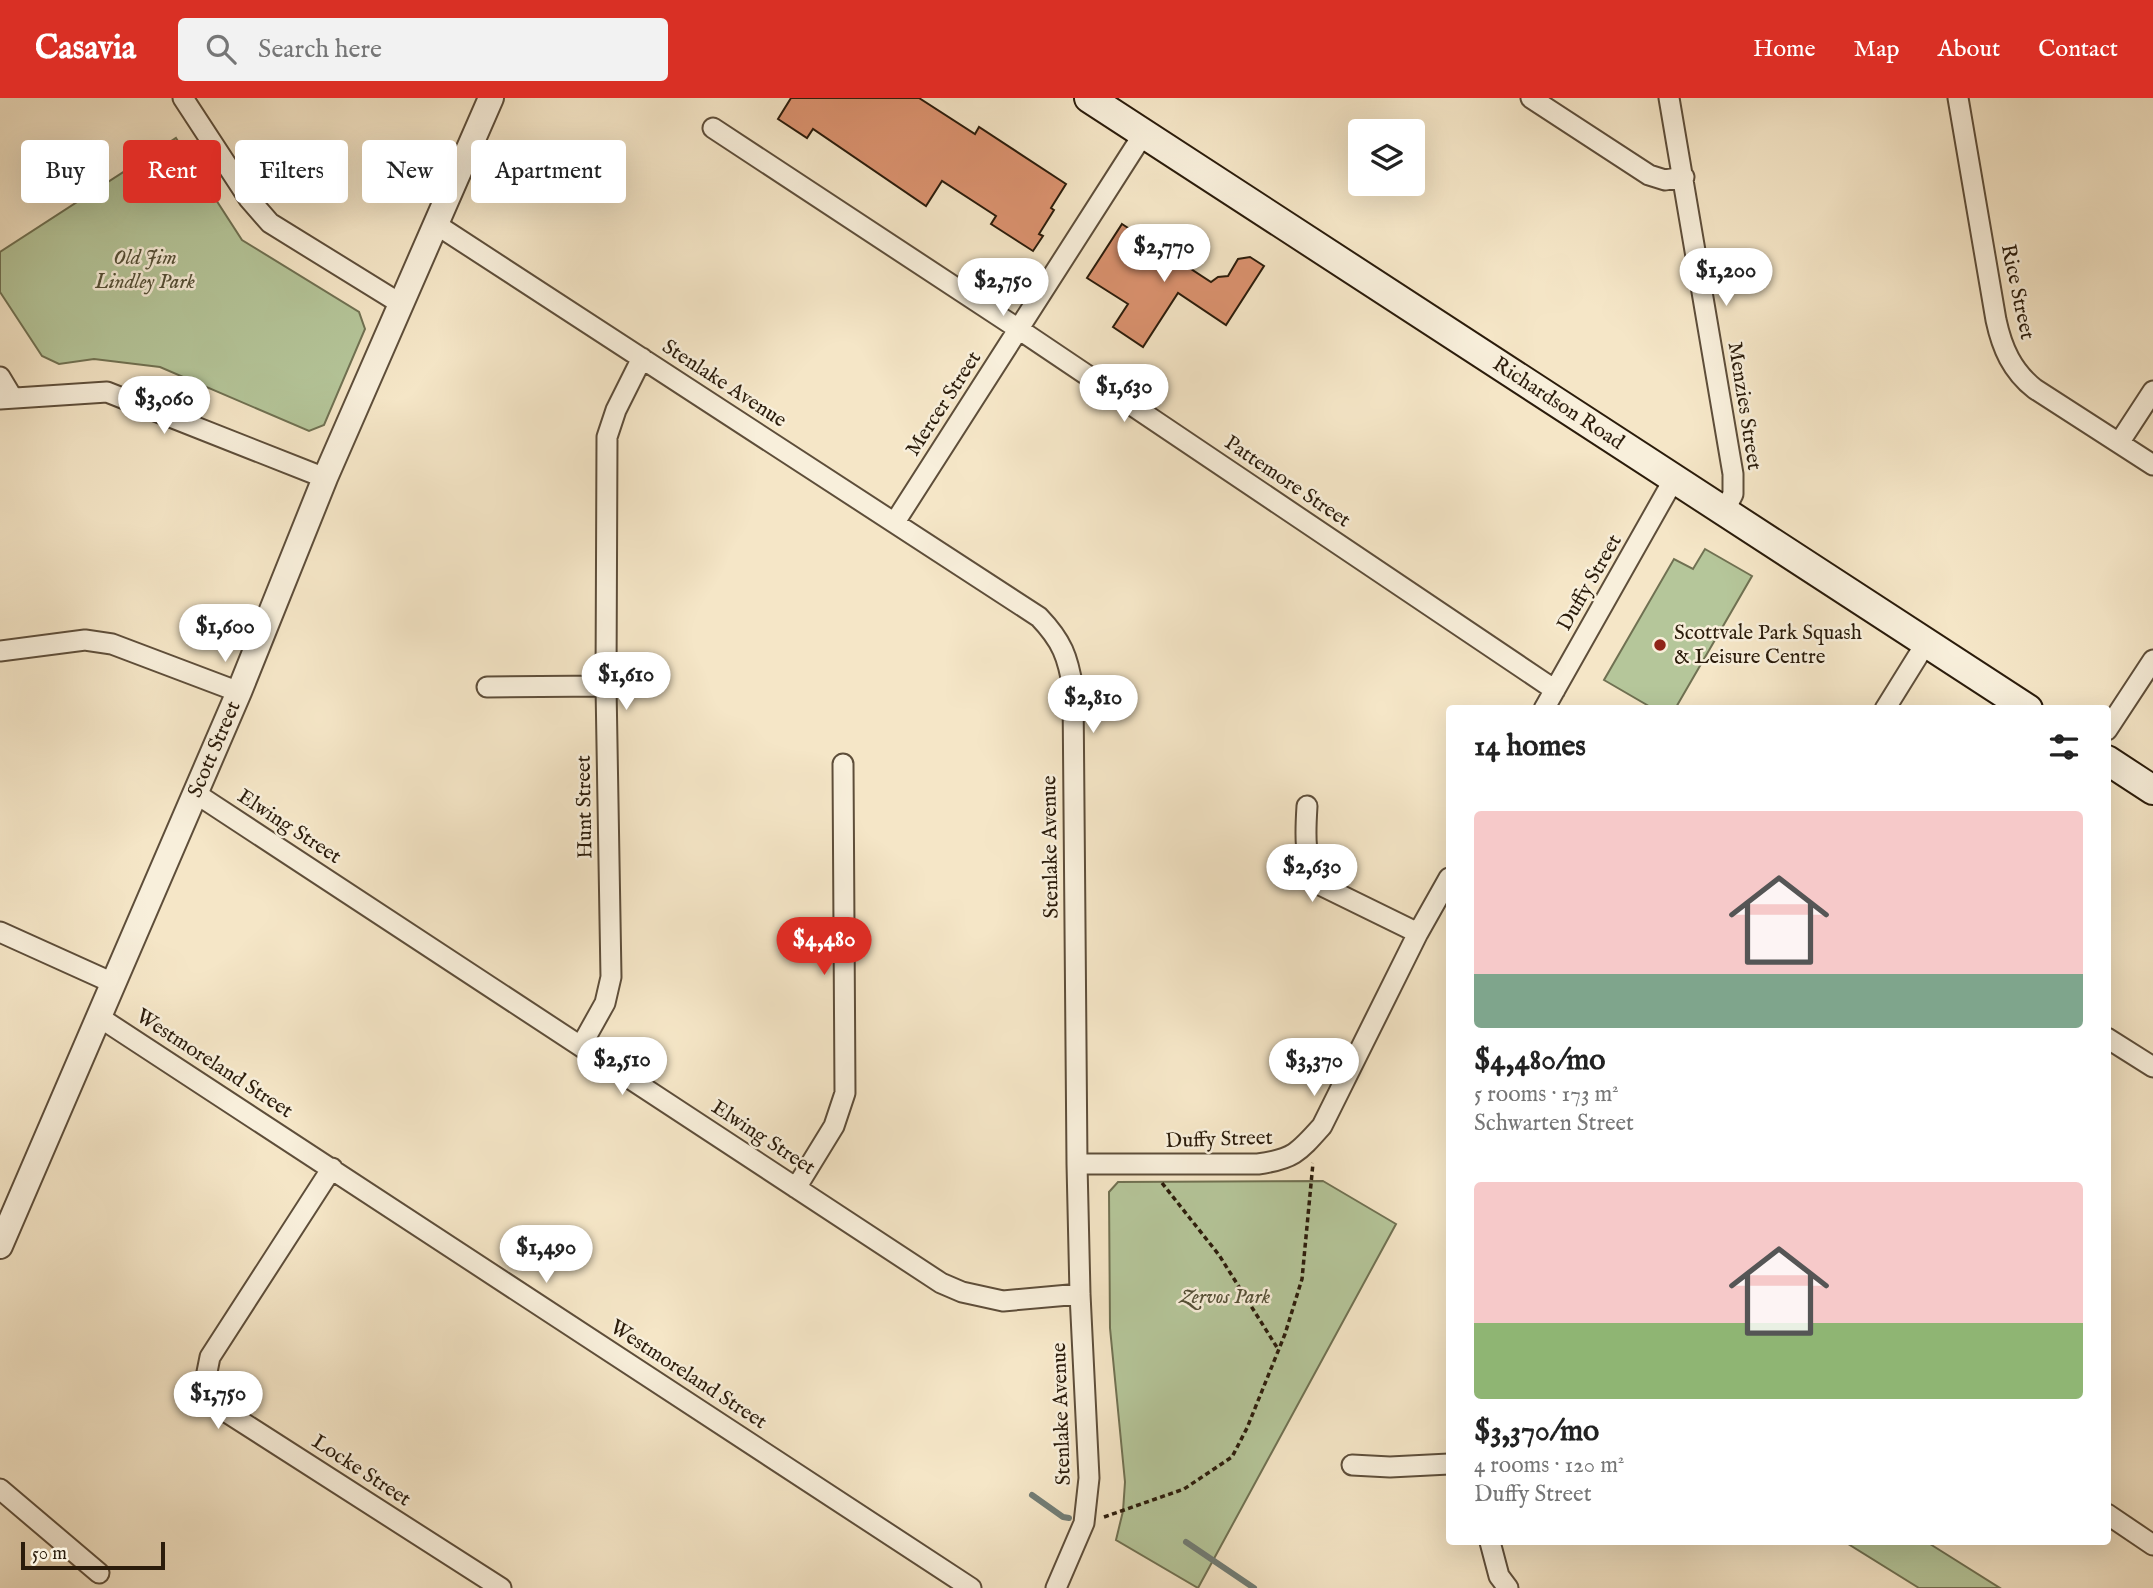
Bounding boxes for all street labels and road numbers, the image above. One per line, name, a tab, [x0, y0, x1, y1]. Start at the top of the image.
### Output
street label: Rice Street	[1994, 242, 2040, 342]
street label: Stenlake Avenue	[657, 334, 792, 434]
street label: Menzies Street	[1721, 340, 1767, 472]
street label: Mercer Street	[900, 346, 988, 462]
street label: Richardson Road	[1488, 351, 1630, 456]
street label: Pattemore Street	[1219, 430, 1355, 534]
street label: Duffy Street	[1551, 530, 1629, 636]
street label: Scott Street	[182, 697, 247, 802]
street label: Hunt Street	[571, 755, 599, 859]
street label: Stenlake Avenue	[1036, 775, 1066, 919]
street label: Elwing Street	[232, 783, 346, 871]
street label: Westmoreland Street	[130, 1003, 298, 1125]
street label: Elwing Street	[706, 1094, 820, 1182]
street label: Duffy Street	[1165, 1125, 1273, 1155]
street label: Westmoreland Street	[604, 1314, 772, 1436]
street label: Stenlake Avenue	[1046, 1342, 1078, 1486]
street label: Locke Street	[306, 1429, 416, 1513]

